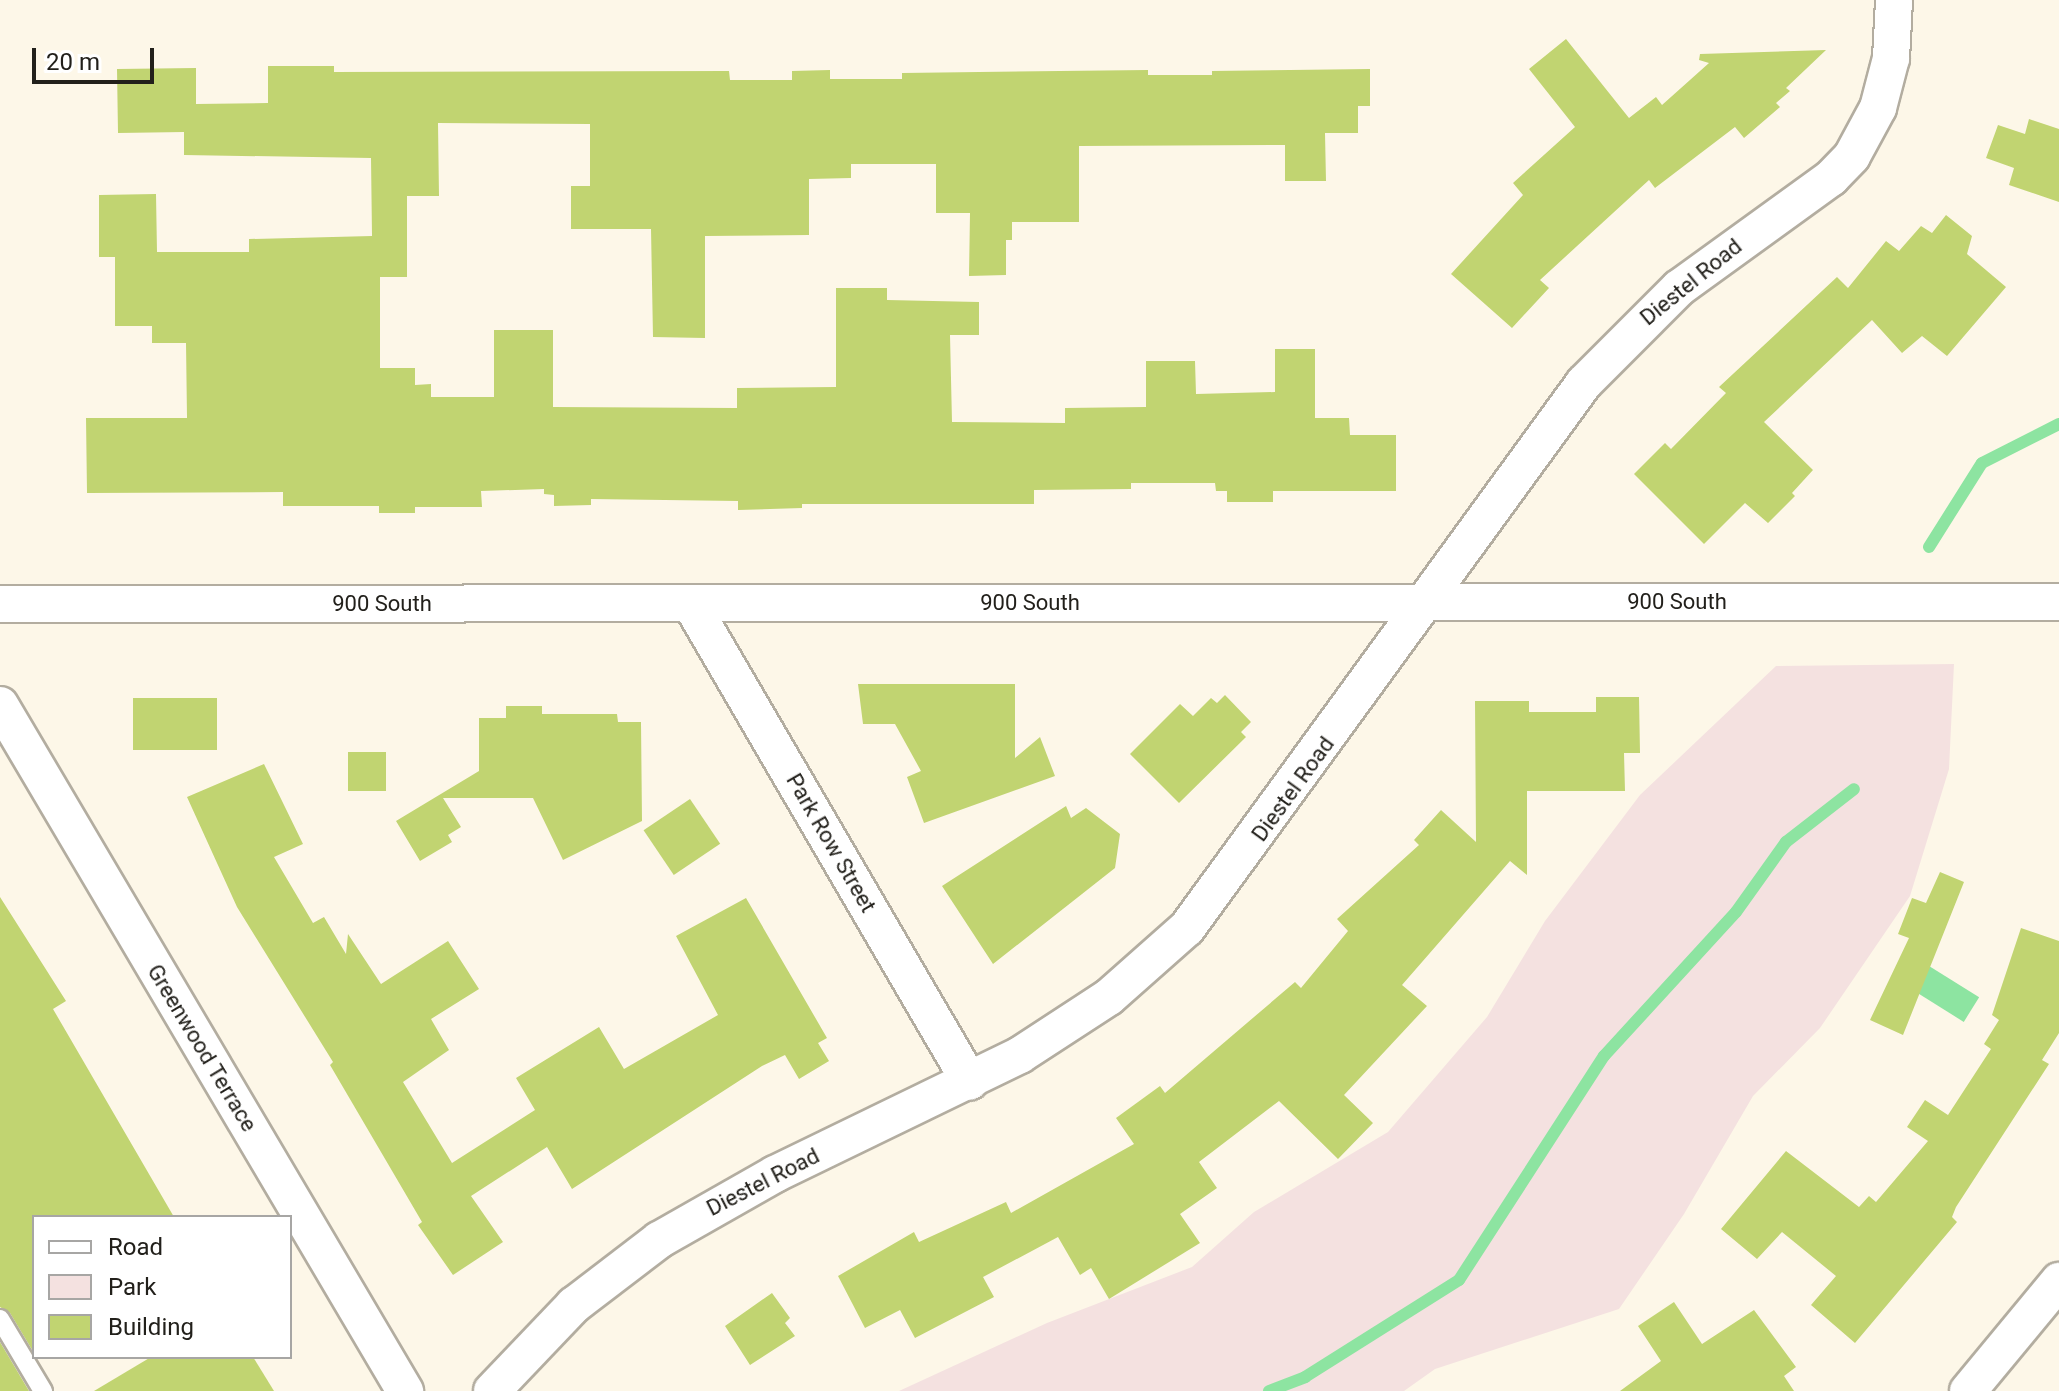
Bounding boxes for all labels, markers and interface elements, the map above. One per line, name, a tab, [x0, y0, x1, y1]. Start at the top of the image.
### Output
scale bar	[36, 32, 158, 82]
text: 20 m	[46, 48, 100, 76]
street label: Diestel Road	[1635, 233, 1747, 331]
street label: 900 South	[1627, 589, 1727, 615]
street label: 900 South	[980, 590, 1080, 616]
street label: 900 South	[332, 591, 432, 617]
street label: Diestel Road	[1246, 732, 1340, 846]
street label: Park Row Street	[781, 769, 881, 917]
street label: Greenwood Terrace	[142, 960, 262, 1136]
street label: Diestel Road	[702, 1142, 824, 1222]
legend	[32, 1215, 292, 1359]
text: Road	[108, 1233, 163, 1261]
text: Park	[108, 1273, 156, 1301]
text: Building	[108, 1313, 194, 1341]

